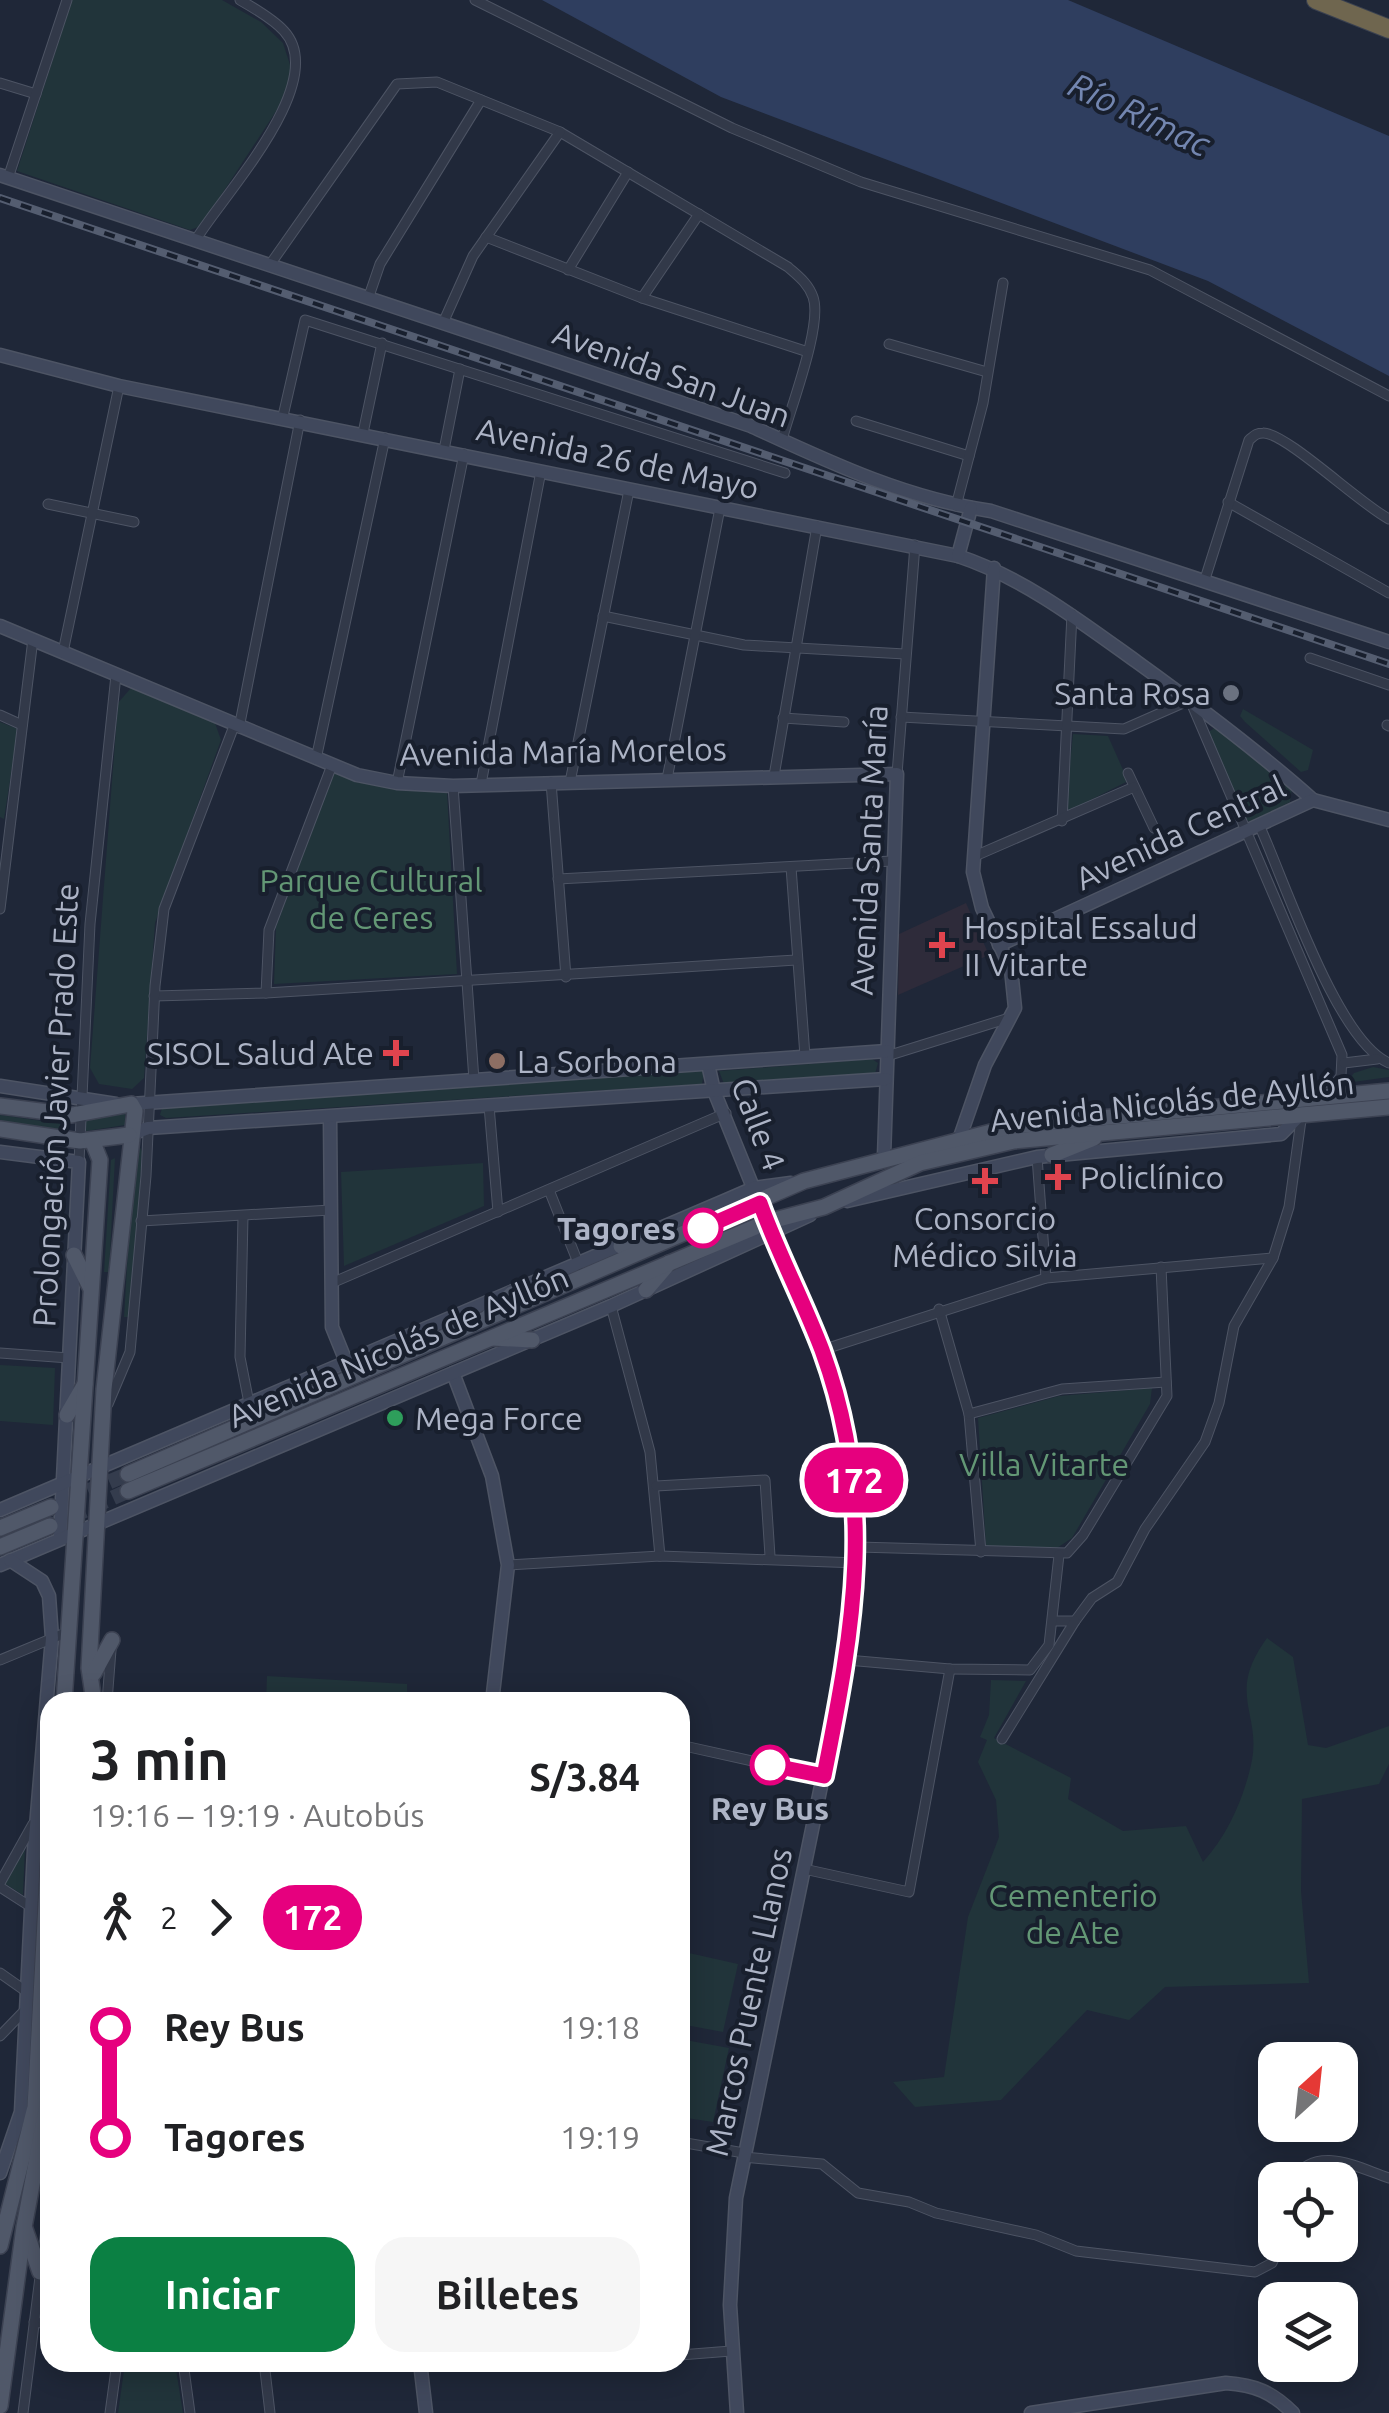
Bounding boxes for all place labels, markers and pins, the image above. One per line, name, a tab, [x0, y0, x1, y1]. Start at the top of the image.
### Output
place label: Santa Rosa	[1054, 675, 1211, 711]
marker: Santa Rosa	[1220, 682, 1242, 704]
place label: Hospital Essalud II Vitarte	[964, 909, 1198, 982]
marker: Hospital Essalud II Vitarte	[929, 932, 955, 958]
place label: SISOL Salud Ate	[147, 1035, 374, 1071]
marker: SISOL Salud Ate	[383, 1040, 409, 1066]
place label: La Sorbona	[517, 1043, 677, 1079]
marker: La Sorbona	[486, 1050, 508, 1072]
place label: Policlínico	[1080, 1159, 1224, 1195]
marker: Policlínico	[1045, 1164, 1071, 1190]
marker: Consorcio Médico Silvia	[972, 1168, 998, 1194]
place label: Consorcio Médico Silvia	[892, 1200, 1078, 1273]
marker: Tagores	[684, 1209, 722, 1247]
place label: Tagores	[557, 1210, 676, 1246]
place label: Mega Force	[415, 1400, 583, 1436]
marker: Mega Force	[384, 1407, 406, 1429]
marker: Rey Bus	[751, 1746, 789, 1784]
place label: Rey Bus	[711, 1790, 829, 1826]

